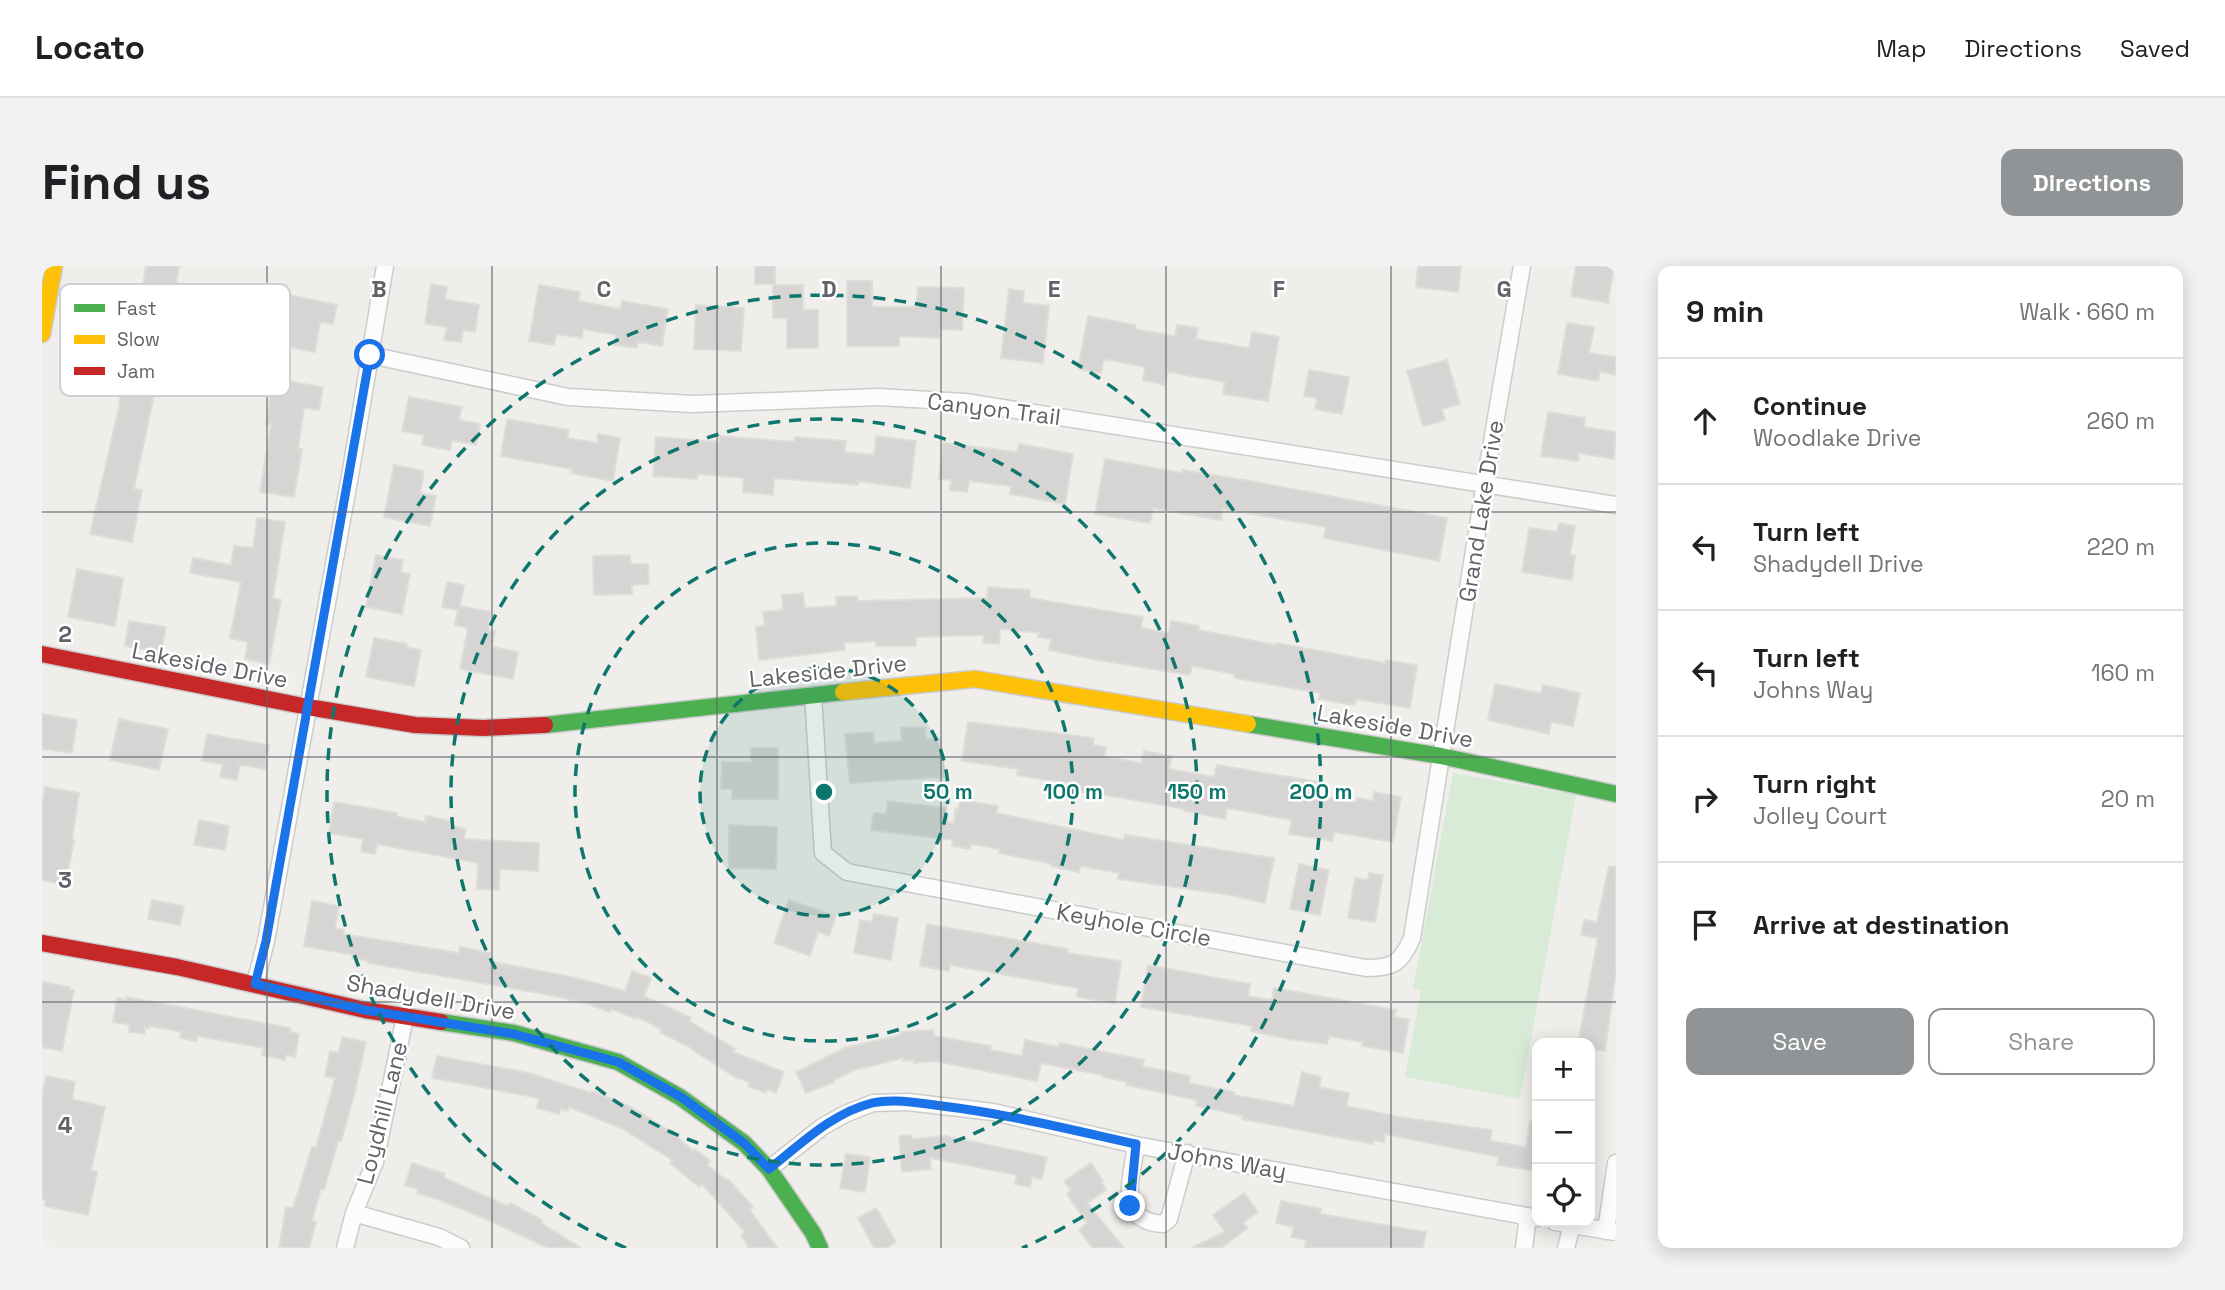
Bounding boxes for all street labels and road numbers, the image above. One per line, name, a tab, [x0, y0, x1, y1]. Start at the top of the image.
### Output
street label: Canyon Trail	[926, 386, 1062, 432]
street label: Grand Lake Drive	[1452, 418, 1510, 604]
street label: Lakeside Drive	[129, 635, 291, 695]
street label: Lakeside Drive	[748, 648, 908, 694]
street label: Lakeside Drive	[1314, 697, 1476, 755]
street label: Keyhole Circle	[1054, 897, 1214, 953]
street label: Shadydell Drive	[344, 967, 518, 1027]
street label: Loydhill Lane	[350, 1039, 414, 1187]
street label: Johns Way	[1165, 1136, 1289, 1186]

